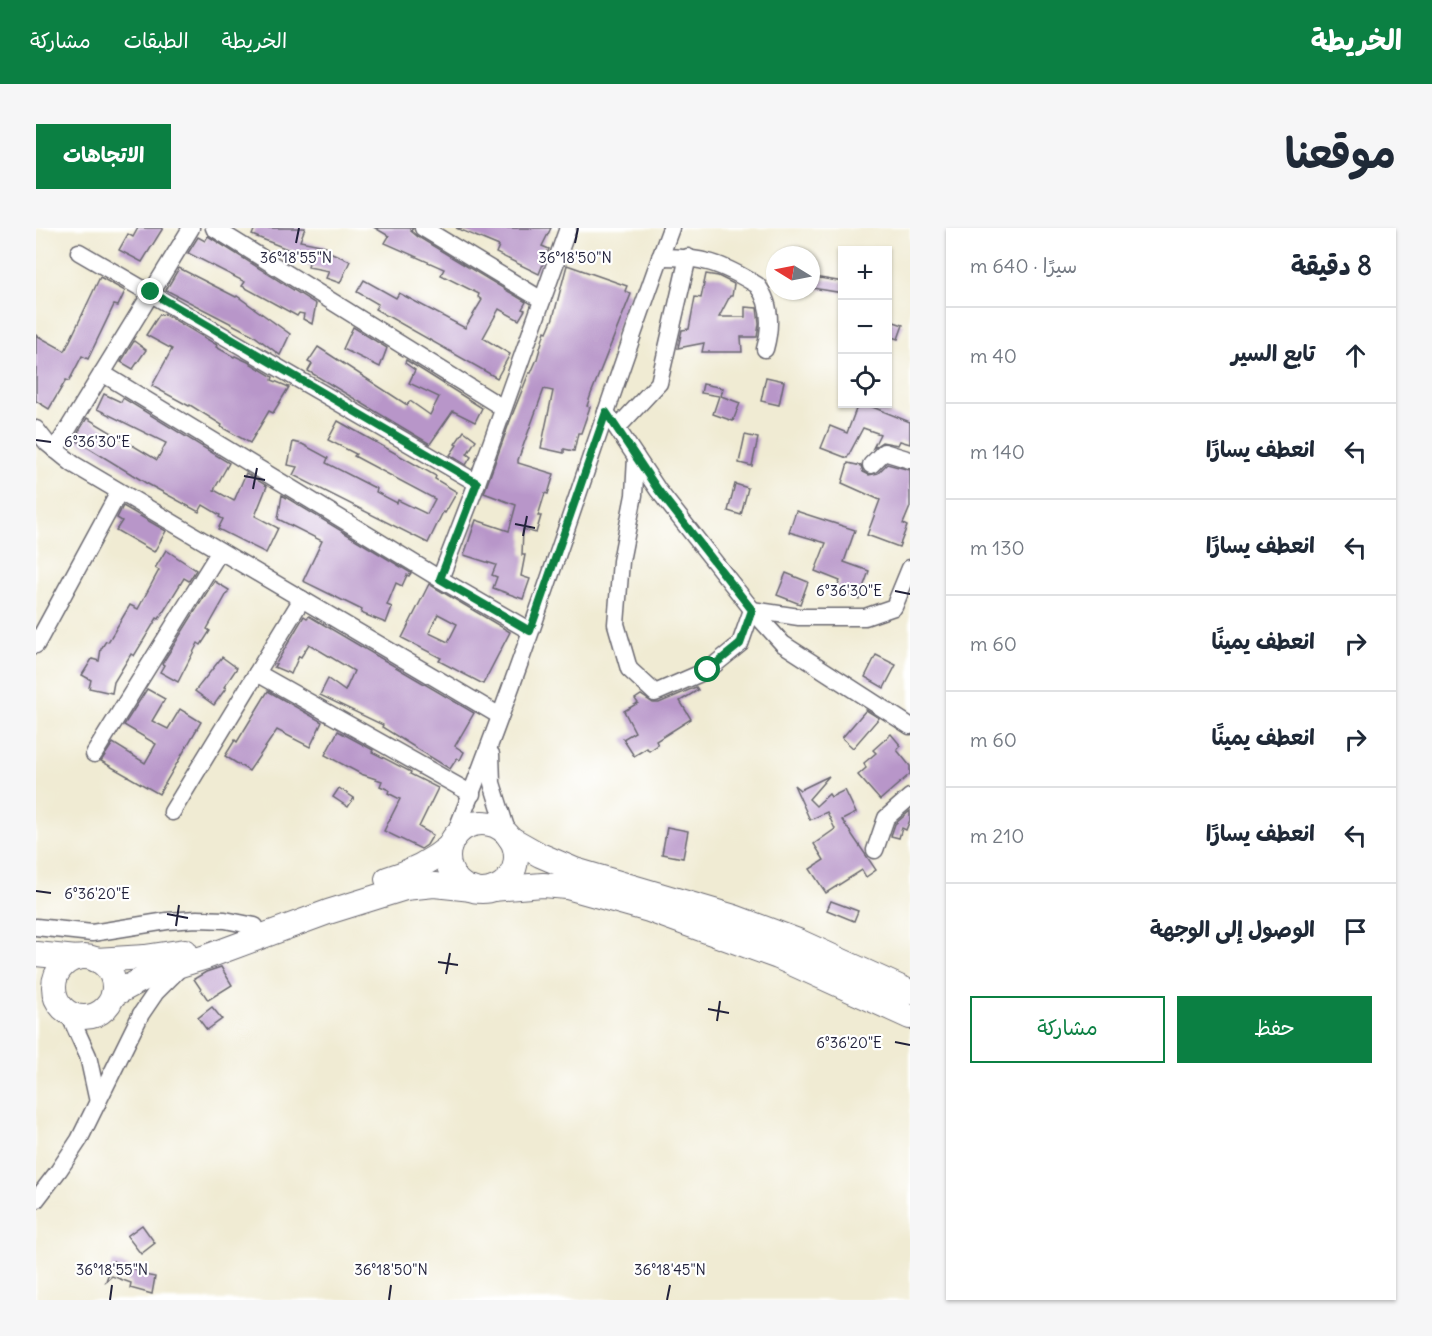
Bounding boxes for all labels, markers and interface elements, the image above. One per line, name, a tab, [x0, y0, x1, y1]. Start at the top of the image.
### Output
text: الخريطة	[1311, 22, 1402, 58]
text: مشاركة	[30, 27, 91, 54]
text: الطبقات	[124, 27, 189, 54]
text: الخريطة	[222, 27, 287, 54]
button: الاتجاهات	[36, 124, 171, 189]
text: موقعنا	[1285, 127, 1396, 179]
north arrow	[766, 246, 820, 300]
map controls	[838, 246, 892, 408]
button: +	[838, 246, 892, 300]
text: 36°18'55"N	[260, 248, 332, 267]
text: 36°18'50"N	[538, 248, 612, 267]
text: 8 دقيقة	[1291, 249, 1372, 282]
text: سيرًا · 640 m	[970, 253, 1077, 278]
route end	[137, 278, 163, 304]
button: −	[838, 300, 892, 354]
text: تابع السير	[1231, 339, 1315, 367]
icon: ahead	[1339, 339, 1372, 372]
text: 40 m	[970, 343, 1017, 368]
button: locate	[838, 354, 892, 408]
text: 6°36'30"E	[64, 432, 130, 451]
text: انعطف يسارًا	[1206, 435, 1315, 463]
icon: left	[1339, 435, 1372, 468]
text: 140 m	[970, 439, 1025, 464]
text: انعطف يسارًا	[1206, 531, 1315, 559]
icon: left	[1339, 531, 1372, 564]
text: 130 m	[970, 535, 1025, 560]
text: 6°36'30"E	[816, 581, 882, 600]
text: انعطف يمينًا	[1212, 627, 1315, 655]
icon: right	[1339, 627, 1372, 660]
text: 60 m	[970, 631, 1017, 656]
route start	[694, 656, 720, 682]
text: انعطف يمينًا	[1212, 723, 1315, 751]
icon: right	[1339, 723, 1372, 756]
text: 60 m	[970, 727, 1017, 752]
text: انعطف يسارًا	[1206, 819, 1315, 847]
icon: left	[1339, 819, 1372, 852]
text: 210 m	[970, 823, 1024, 848]
text: 6°36'20"E	[64, 884, 130, 903]
text: الوصول إلى الوجهة	[1150, 915, 1315, 943]
icon: arrive	[1339, 915, 1372, 948]
button: مشاركة	[970, 996, 1165, 1063]
button: حفظ	[1177, 996, 1372, 1063]
text: 6°36'20"E	[816, 1033, 882, 1052]
text: 36°18'55"N	[76, 1260, 148, 1279]
text: 36°18'50"N	[354, 1260, 428, 1279]
text: 36°18'45"N	[634, 1260, 706, 1279]

